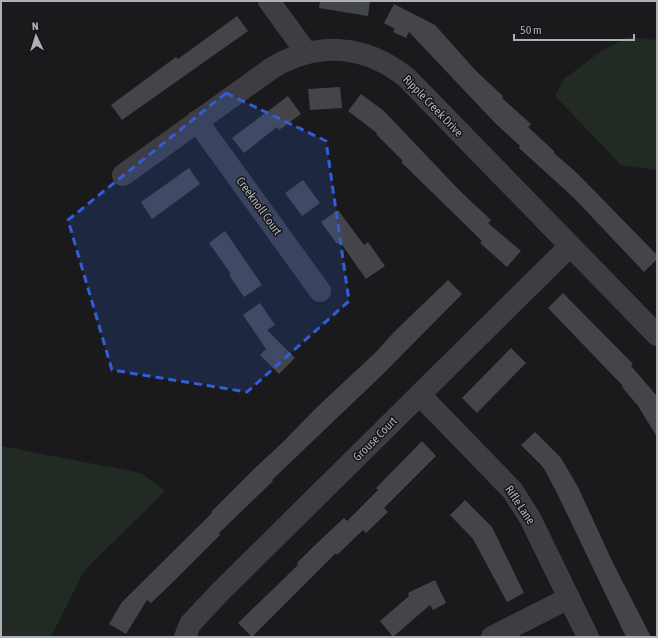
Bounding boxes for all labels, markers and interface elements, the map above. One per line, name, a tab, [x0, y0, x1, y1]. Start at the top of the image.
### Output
north arrow	[16, 16, 56, 56]
scale bar	[514, 16, 634, 42]
text: N	[32, 20, 39, 32]
text: 50 m	[520, 23, 542, 37]
street label: Ripple Creek Drive	[400, 72, 466, 140]
street label: Creeknoll Court	[233, 174, 285, 238]
street label: Grouse Court	[350, 414, 400, 464]
street label: Rifle Lane	[502, 483, 538, 527]

